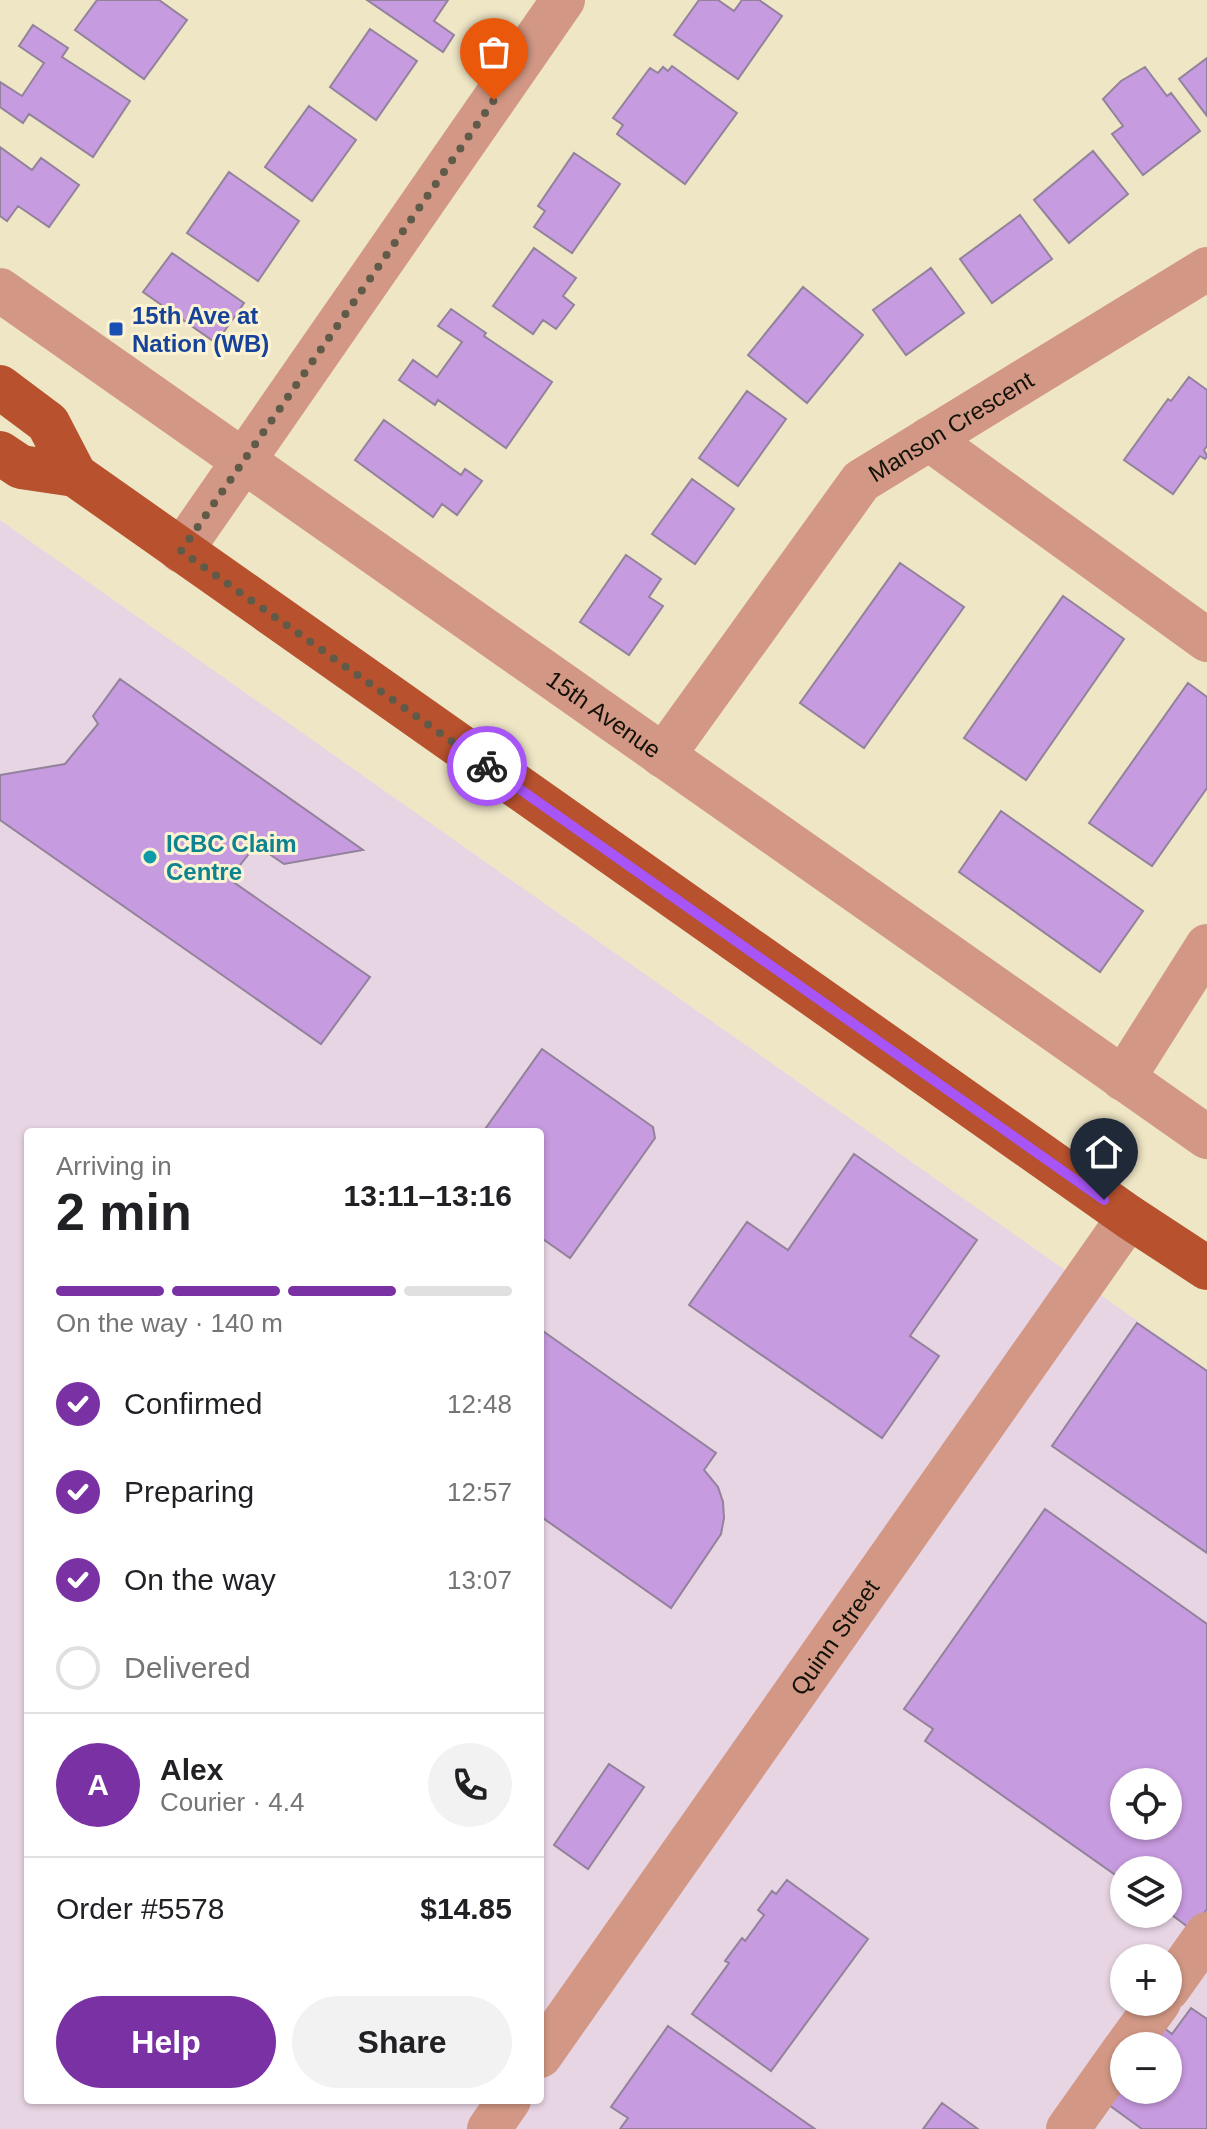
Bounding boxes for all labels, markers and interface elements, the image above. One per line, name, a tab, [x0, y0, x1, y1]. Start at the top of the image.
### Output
pin	[460, 18, 528, 100]
icon: bag	[472, 30, 516, 74]
place label: 15th Ave at Nation (WB)	[132, 302, 269, 357]
marker: 15th Ave at Nation (WB)	[107, 320, 125, 338]
street label: Manson Crescent	[863, 365, 1038, 487]
street label: 15th Avenue	[542, 665, 666, 763]
courier	[447, 726, 527, 806]
icon: bike	[465, 744, 509, 788]
place label: ICBC Claim Centre	[166, 830, 297, 885]
marker: ICBC Claim Centre	[141, 848, 159, 866]
pin	[1070, 1118, 1138, 1200]
icon: home	[1082, 1130, 1126, 1174]
text: Arriving in	[56, 1151, 172, 1181]
text: 13:11–13:16	[344, 1179, 512, 1212]
text: 2 min	[56, 1183, 192, 1241]
text: On the way · 140 m	[56, 1308, 283, 1338]
icon: check	[56, 1382, 100, 1426]
text: Confirmed	[124, 1387, 262, 1420]
text: 12:48	[447, 1389, 512, 1419]
icon: check	[56, 1470, 100, 1514]
text: Preparing	[124, 1475, 254, 1508]
text: 12:57	[447, 1477, 512, 1507]
icon: check	[56, 1558, 100, 1602]
text: On the way	[124, 1563, 276, 1596]
text: 13:07	[447, 1565, 512, 1595]
street label: Quinn Street	[784, 1574, 884, 1700]
text: Delivered	[124, 1651, 251, 1684]
button: phone	[428, 1743, 512, 1827]
text: Alex	[160, 1753, 223, 1786]
text: A	[87, 1768, 109, 1801]
map controls	[1110, 1768, 1182, 2104]
button: locate	[1110, 1768, 1182, 1840]
text: Courier · 4.4	[160, 1787, 305, 1817]
button: layers	[1110, 1856, 1182, 1928]
text: Order #5578	[56, 1892, 224, 1925]
text: $14.85	[420, 1892, 512, 1925]
button: +	[1110, 1944, 1182, 2016]
button: Help	[56, 1996, 276, 2088]
button: Share	[292, 1996, 512, 2088]
button: −	[1110, 2032, 1182, 2104]

